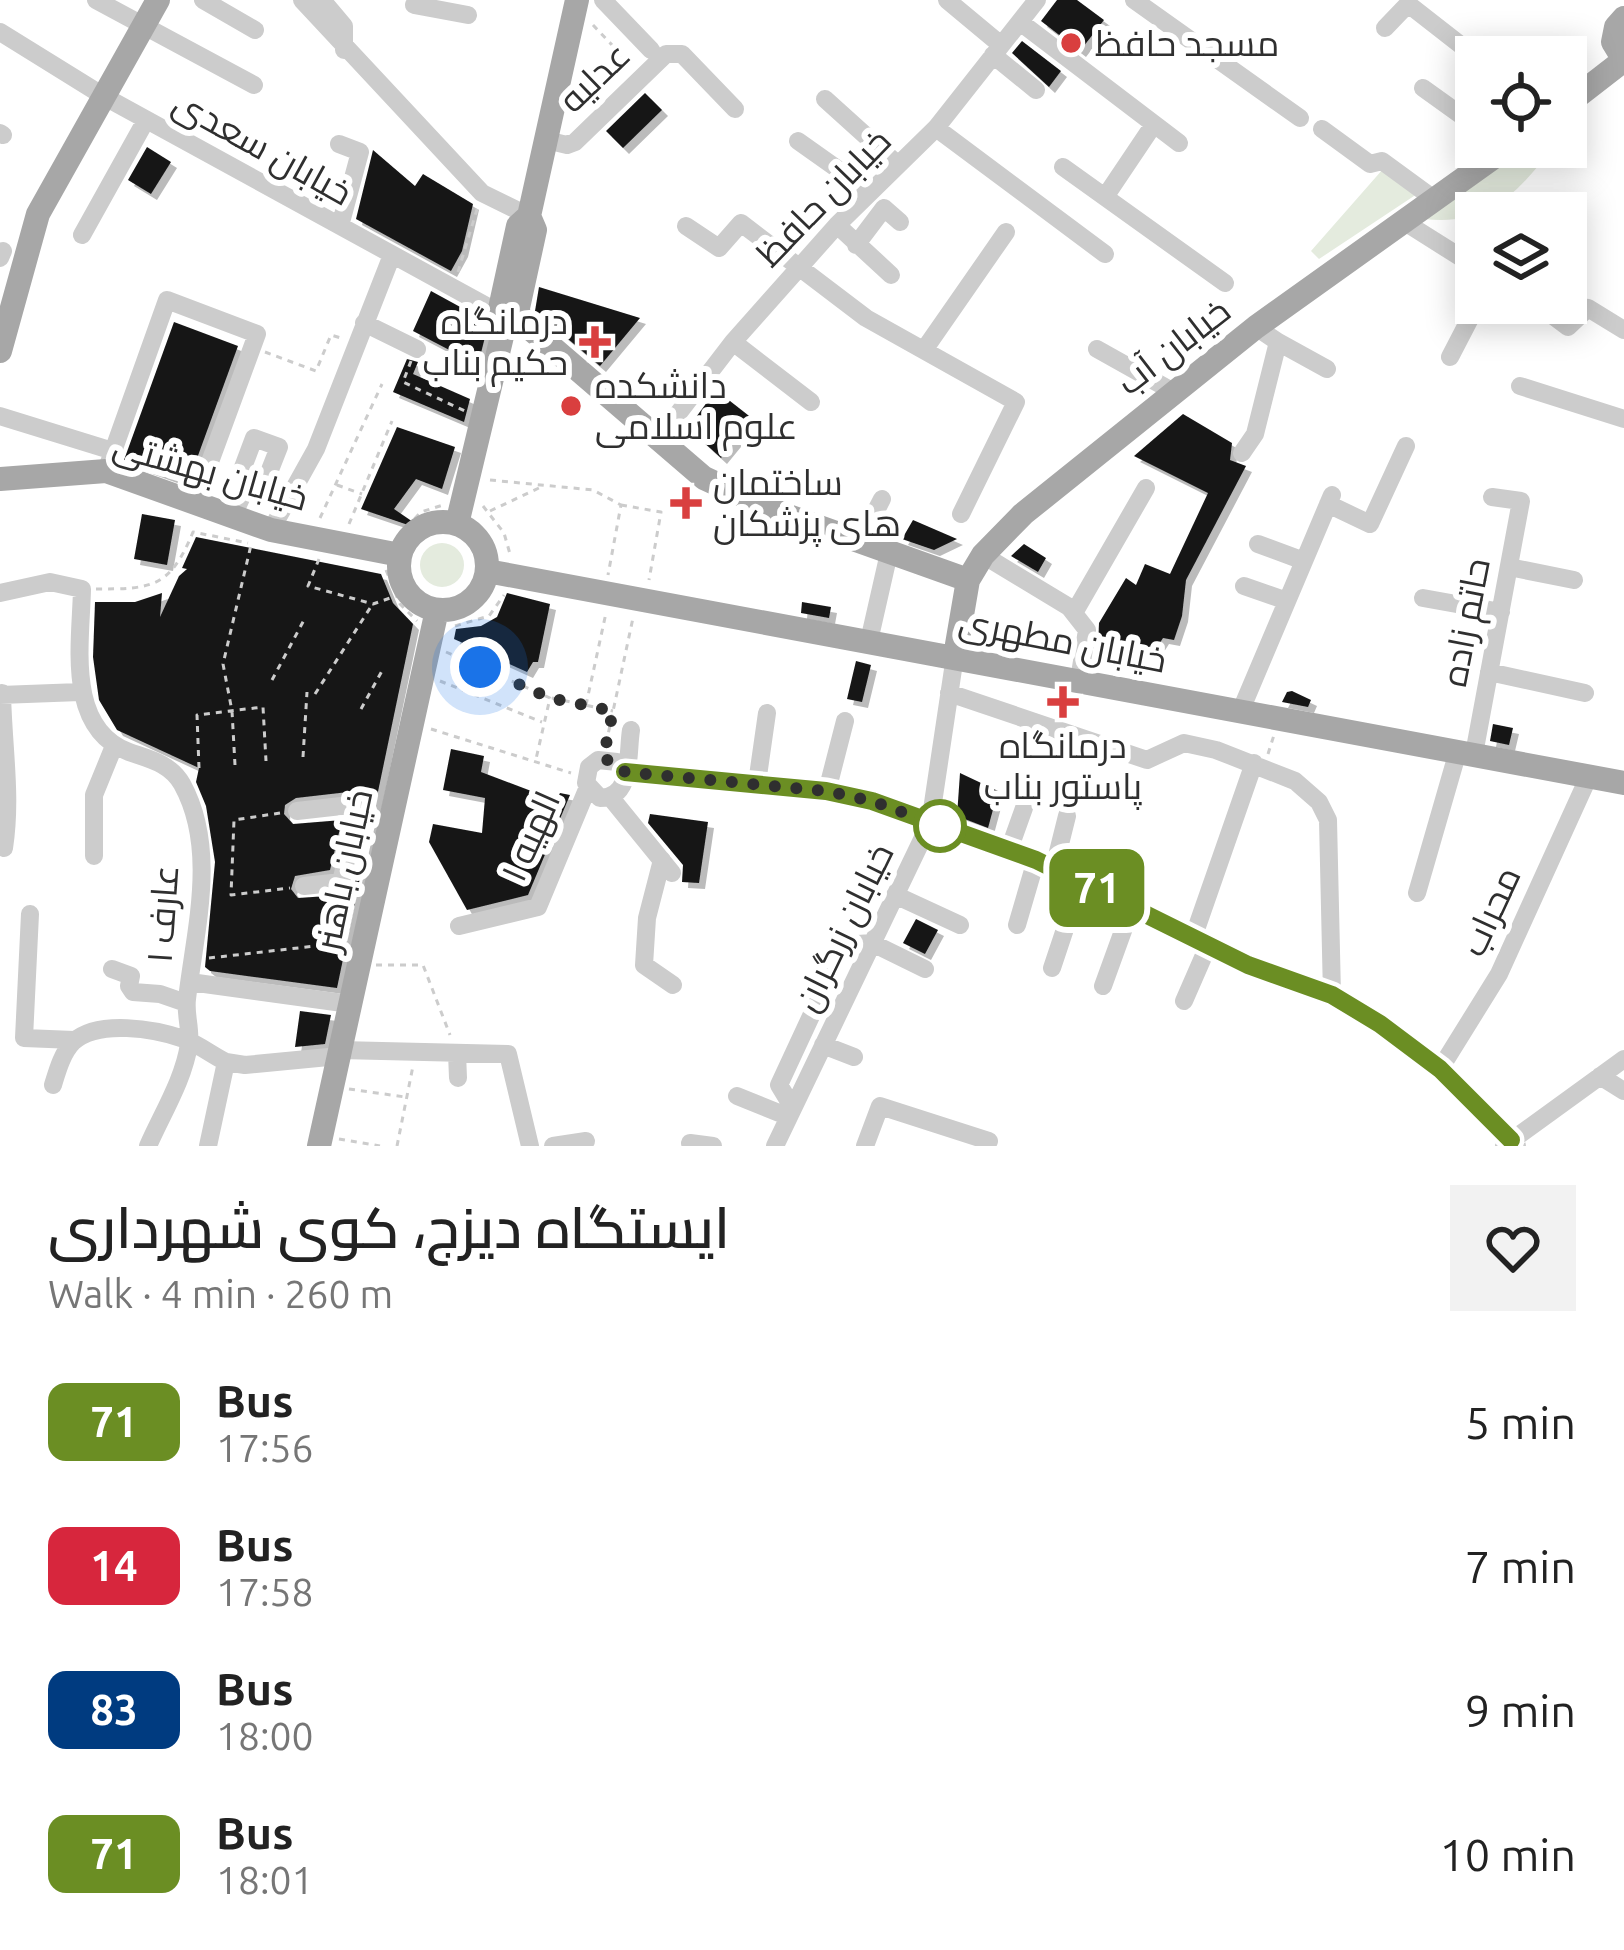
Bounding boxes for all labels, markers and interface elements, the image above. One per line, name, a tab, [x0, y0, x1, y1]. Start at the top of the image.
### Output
place label: مسجد حافظ	[1095, 22, 1279, 63]
marker: مسجد حافظ	[1058, 30, 1084, 56]
street label: عدلیه	[550, 33, 637, 120]
map controls	[1455, 36, 1587, 324]
button: locate	[1455, 36, 1587, 168]
street label: خیابان سعدی	[166, 81, 360, 214]
street label: خیابان حافظ	[747, 120, 900, 275]
button: layers	[1455, 192, 1587, 324]
street label: خیابان آب	[1108, 289, 1238, 404]
place label: درمانگاه حکیم بناب	[423, 300, 568, 387]
marker: درمانگاه حکیم بناب	[579, 326, 611, 358]
place label: دانشکده علوم اسلامی	[595, 364, 798, 451]
marker: دانشکده علوم اسلامی	[558, 393, 584, 419]
street label: خیابان بهشتی	[109, 423, 313, 520]
place label: ساختمان های پزشکان	[713, 461, 901, 547]
marker: ساختمان های پزشکان	[670, 487, 702, 519]
street label: حاتم زاده	[1432, 554, 1502, 690]
street label: خیابان مطهری	[955, 599, 1170, 682]
your location	[450, 637, 510, 697]
marker: درمانگاه پاستور بناب	[1047, 686, 1079, 718]
place label: درمانگاه پاستور بناب	[984, 724, 1143, 810]
street label: الهیه ۱	[492, 784, 569, 888]
street label: خیابان باهنر	[305, 785, 382, 957]
unlabelled marker	[915, 801, 965, 851]
street label: خیابان زرگران	[784, 836, 903, 1018]
line badge: 71	[1043, 849, 1151, 927]
street label: محراب	[1451, 860, 1529, 962]
street label: عارف ۱	[138, 864, 186, 964]
text: 71	[1073, 864, 1121, 911]
button: heart	[1450, 1185, 1576, 1311]
text: ایستگاه دیزج، کوی شهرداری	[48, 1195, 730, 1259]
text: Walk · 4 min · 260 m	[48, 1272, 393, 1315]
text: Bus	[216, 1375, 293, 1426]
text: 5 min	[1465, 1397, 1576, 1448]
text: 71	[90, 1398, 138, 1445]
text: 17:56	[216, 1426, 314, 1469]
text: Bus	[216, 1519, 293, 1570]
text: 7 min	[1465, 1541, 1576, 1592]
text: 14	[90, 1542, 138, 1589]
text: 17:58	[216, 1570, 314, 1613]
text: Bus	[216, 1663, 293, 1714]
text: 9 min	[1465, 1685, 1576, 1736]
text: 83	[90, 1686, 138, 1733]
text: 18:00	[216, 1714, 314, 1757]
text: Bus	[216, 1807, 293, 1858]
text: 10 min	[1439, 1829, 1576, 1880]
text: 71	[90, 1830, 138, 1877]
text: 18:01	[216, 1858, 314, 1901]

